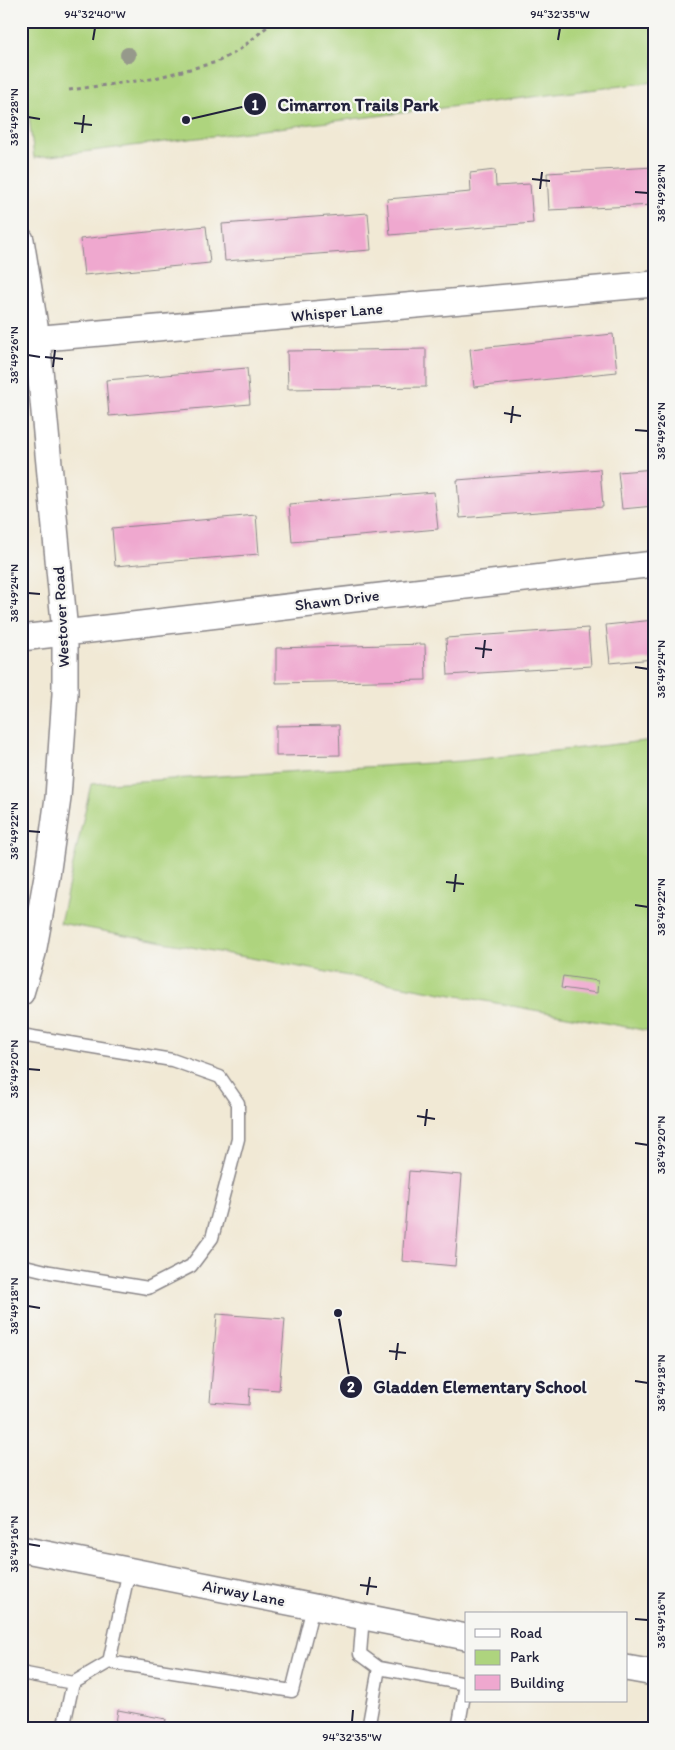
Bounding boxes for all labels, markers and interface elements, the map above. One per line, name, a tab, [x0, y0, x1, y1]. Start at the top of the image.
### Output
text: 94°32'40"W	[64, 7, 126, 21]
text: 94°32'35"W	[530, 7, 590, 21]
text: 38°49'28"N	[7, 88, 21, 146]
callout: Cimarron Trails Park	[243, 88, 448, 121]
text: Cimarron Trails Park	[277, 94, 439, 116]
text: 1	[252, 96, 259, 114]
text: 38°49'28"N	[654, 164, 668, 222]
street label: Whisper Lane	[290, 299, 384, 325]
text: 38°49'26"N	[7, 326, 21, 384]
text: 38°49'26"N	[654, 402, 668, 460]
text: 38°49'24"N	[7, 564, 21, 622]
street label: Westover Road	[49, 566, 73, 668]
street label: Shawn Drive	[294, 585, 381, 615]
text: 38°49'24"N	[654, 640, 668, 698]
text: 38°49'22"N	[7, 802, 21, 860]
text: 38°49'22"N	[654, 878, 668, 936]
text: 38°49'20"N	[7, 1040, 21, 1098]
text: 38°49'20"N	[654, 1116, 668, 1174]
text: 38°49'18"N	[7, 1277, 21, 1335]
text: 38°49'18"N	[654, 1354, 668, 1412]
callout: Gladden Elementary School	[339, 1370, 596, 1403]
text: Gladden Elementary School	[373, 1376, 588, 1398]
text: 2	[347, 1378, 355, 1396]
text: 38°49'16"N	[7, 1516, 21, 1572]
street label: Airway Lane	[201, 1576, 287, 1610]
text: 38°49'16"N	[654, 1592, 668, 1648]
legend	[465, 1612, 628, 1702]
text: Road	[510, 1624, 543, 1642]
text: Park	[510, 1648, 540, 1666]
text: Building	[510, 1674, 564, 1692]
text: 94°32'35"W	[322, 1730, 382, 1744]

